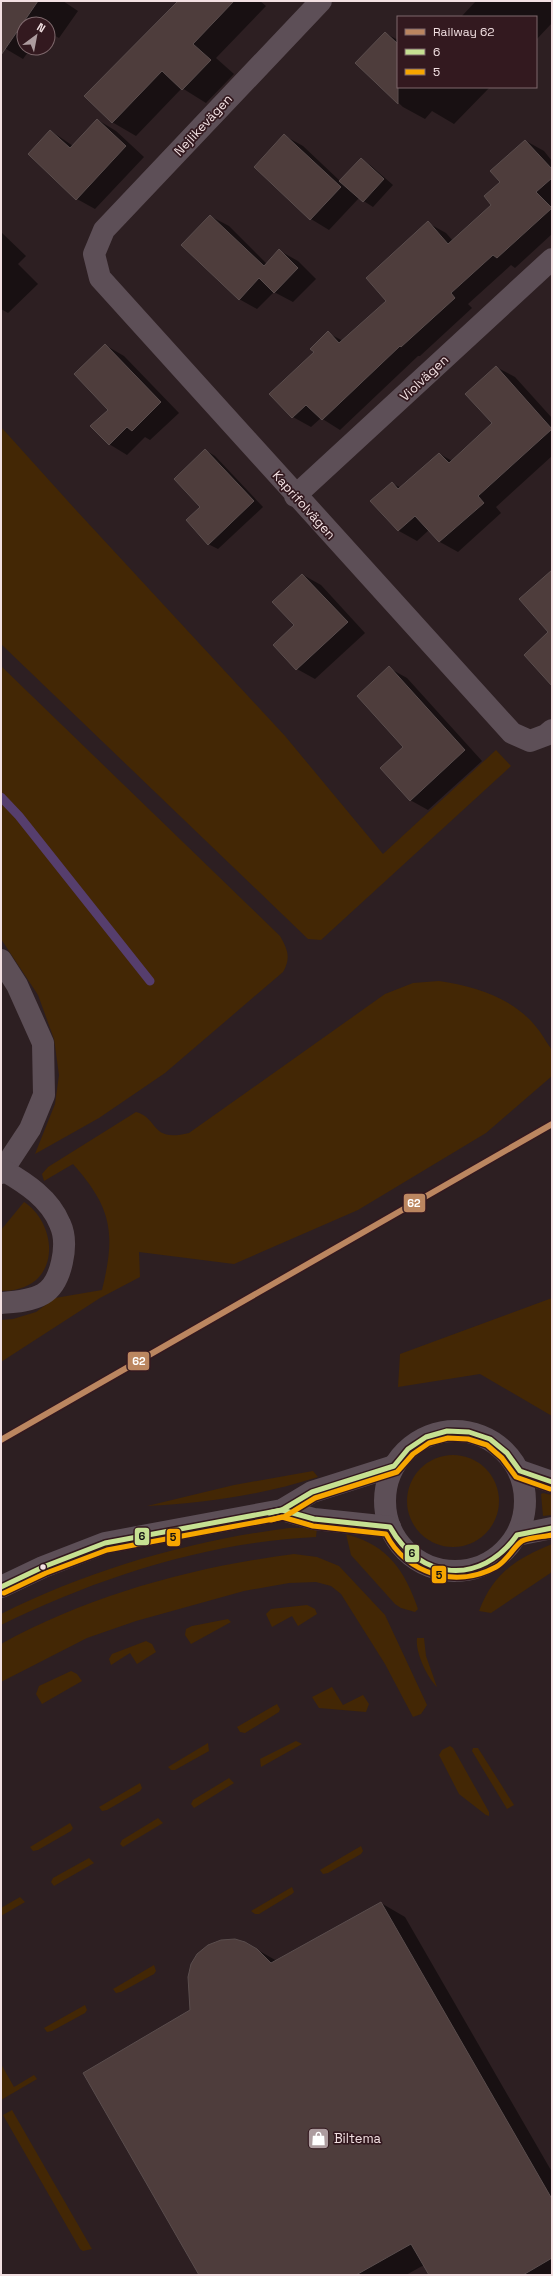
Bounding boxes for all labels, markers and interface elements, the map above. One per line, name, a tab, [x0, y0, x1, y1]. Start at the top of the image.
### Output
north arrow	[16, 16, 56, 56]
legend	[397, 16, 537, 88]
text: N	[34, 20, 48, 35]
text: Railway 62	[433, 24, 495, 40]
text: 6	[433, 44, 440, 60]
text: 5	[433, 64, 440, 80]
street label: Nejlikevägen	[170, 91, 236, 159]
street label: Violvägen	[396, 351, 452, 405]
street label: Kaprifolvägen	[269, 467, 339, 543]
line badge: 62	[403, 1193, 426, 1213]
text: 62	[407, 1196, 421, 1210]
line badge: 62	[127, 1351, 150, 1371]
text: 62	[132, 1354, 146, 1368]
line badge: 6	[134, 1527, 150, 1546]
line badge: 5	[166, 1528, 181, 1547]
text: 6	[139, 1529, 146, 1543]
text: 5	[170, 1530, 177, 1544]
line badge: 6	[404, 1544, 420, 1563]
text: 6	[409, 1546, 416, 1560]
unlabelled marker	[38, 1562, 48, 1572]
line badge: 5	[431, 1565, 447, 1584]
text: 5	[436, 1568, 443, 1582]
shop icon: Biltema	[305, 2125, 331, 2151]
place label: Biltema	[334, 2130, 382, 2147]

